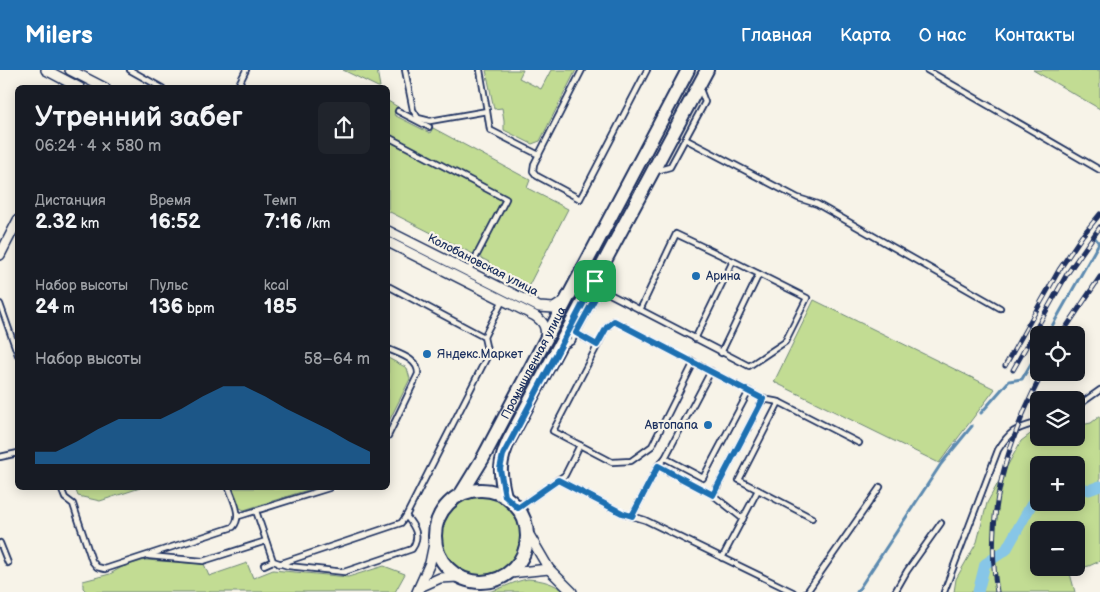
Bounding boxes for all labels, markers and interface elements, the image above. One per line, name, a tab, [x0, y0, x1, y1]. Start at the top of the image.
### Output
text: Milers	[25, 21, 93, 50]
text: Главная	[741, 25, 812, 46]
text: Карта	[840, 25, 891, 46]
text: О нас	[919, 25, 966, 46]
text: Контакты	[994, 25, 1075, 46]
text: Утренний забег	[35, 101, 243, 134]
button: share	[318, 102, 370, 154]
text: 06:24 · 4 × 580 m	[35, 137, 161, 156]
text: Дистанция	[35, 192, 106, 209]
text: Время	[149, 192, 191, 209]
text: Темп	[264, 192, 297, 209]
text: 2.32	[35, 209, 77, 234]
text: 16:52	[149, 209, 201, 234]
text: 7:16	[264, 209, 302, 234]
text: km	[77, 215, 99, 232]
text: /km	[302, 215, 330, 232]
street label: Колобановская улица	[425, 231, 541, 299]
pin	[574, 260, 616, 302]
icon: arrive	[581, 267, 609, 295]
place label: Арина	[705, 269, 741, 284]
marker: Арина	[690, 270, 702, 282]
text: Набор высоты	[35, 277, 128, 294]
text: Пульс	[149, 277, 188, 294]
text: kcal	[264, 277, 289, 294]
text: 24	[35, 294, 59, 319]
text: 136	[149, 294, 183, 319]
text: 185	[264, 294, 297, 319]
text: m	[59, 300, 75, 317]
text: bpm	[183, 300, 215, 317]
street label: Промышленная улица	[497, 304, 569, 422]
map controls	[1030, 326, 1085, 576]
button: locate	[1030, 326, 1085, 381]
place label: Яндекс.Маркет	[437, 347, 524, 362]
marker: Яндекс.Маркет	[421, 348, 433, 360]
text: Набор высоты	[35, 350, 142, 369]
text: 58–64 m	[304, 350, 370, 369]
button: layers	[1030, 391, 1085, 446]
place label: Автопапа	[644, 418, 698, 433]
marker: Автопапа	[702, 419, 714, 431]
button: +	[1030, 456, 1085, 511]
button: −	[1030, 521, 1085, 576]

